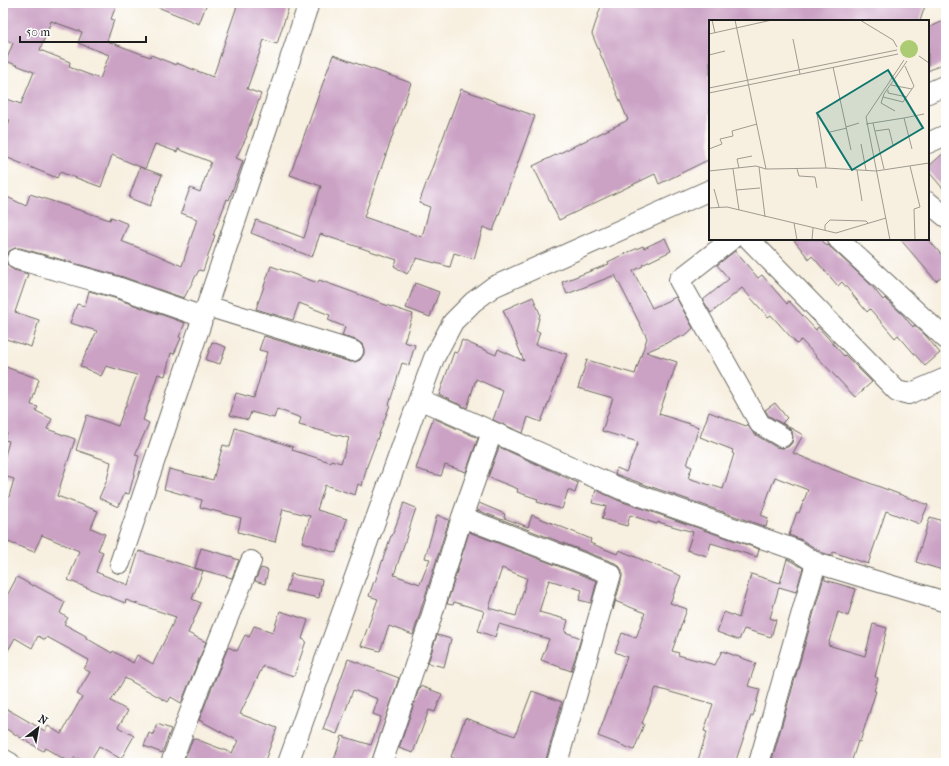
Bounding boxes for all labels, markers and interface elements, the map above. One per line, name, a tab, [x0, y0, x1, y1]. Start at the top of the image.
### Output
scale bar	[20, 18, 146, 44]
inset map	[709, 20, 929, 240]
text: 50 m	[26, 25, 50, 39]
north arrow	[18, 708, 58, 748]
text: N	[36, 712, 50, 728]

